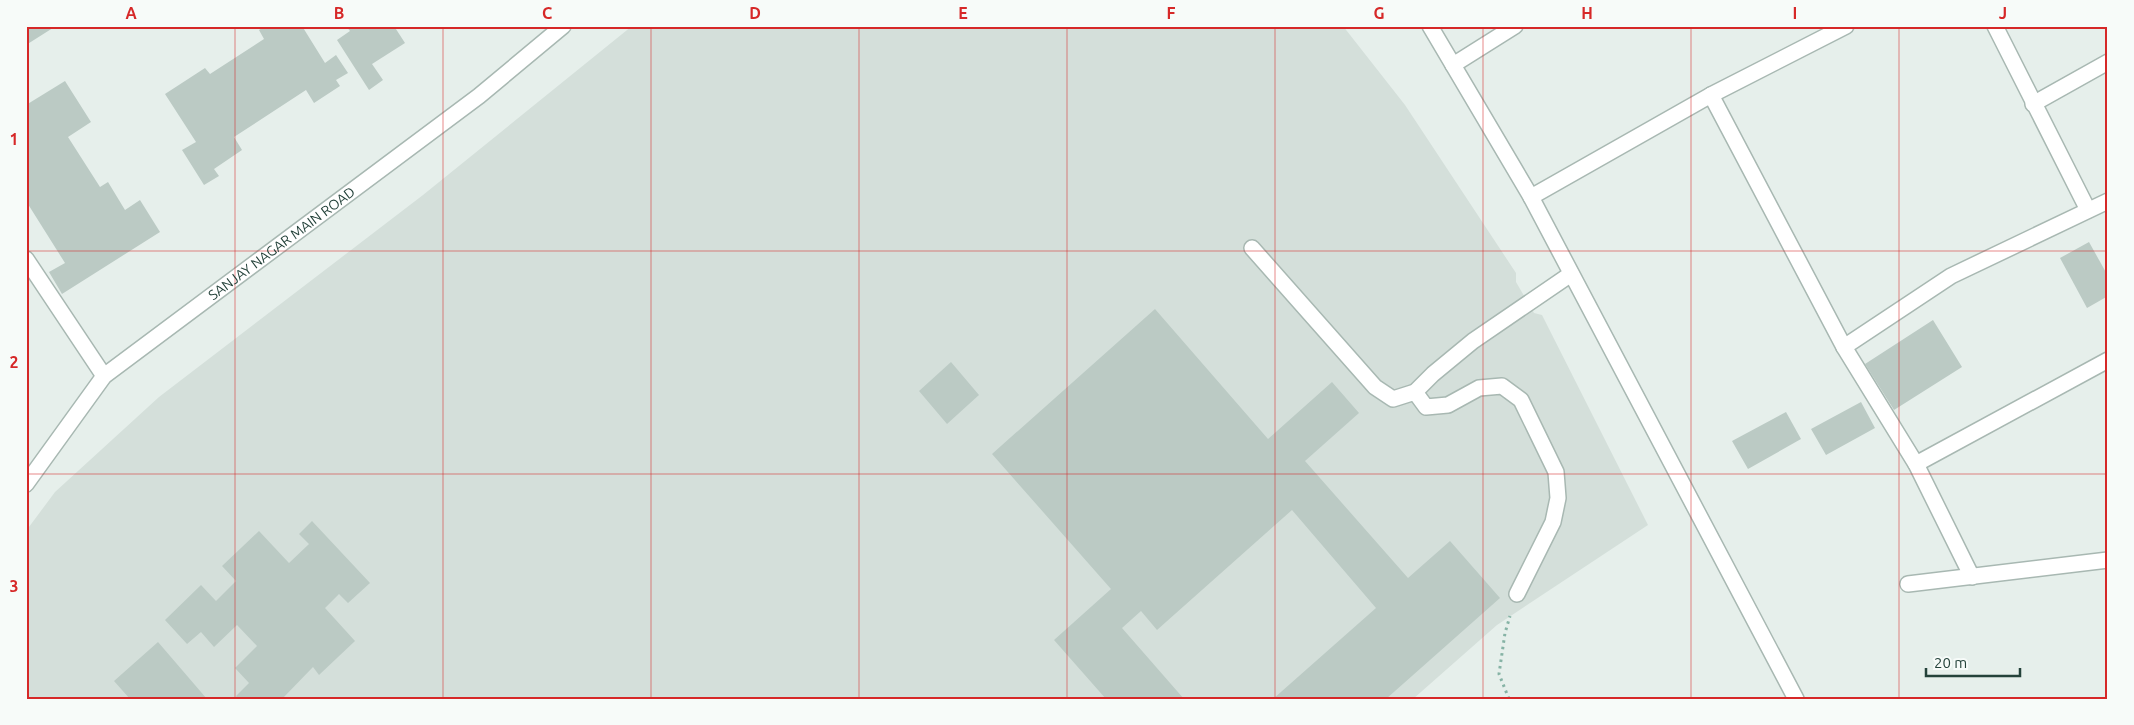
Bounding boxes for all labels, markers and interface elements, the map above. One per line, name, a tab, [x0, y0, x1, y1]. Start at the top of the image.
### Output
text: A	[125, 4, 137, 22]
text: B	[334, 4, 344, 22]
text: C	[542, 4, 552, 22]
text: D	[749, 4, 761, 22]
text: E	[958, 4, 968, 22]
text: F	[1167, 4, 1176, 22]
text: G	[1373, 4, 1385, 22]
text: H	[1581, 4, 1593, 22]
text: I	[1793, 4, 1797, 22]
text: J	[1999, 4, 2007, 22]
text: 1	[9, 130, 19, 148]
street label: SANJAY NAGAR MAIN ROAD	[205, 183, 358, 303]
text: 2	[9, 353, 19, 371]
text: 3	[9, 577, 19, 595]
scale bar	[1926, 645, 2020, 677]
text: 20 m	[1934, 654, 1967, 671]

